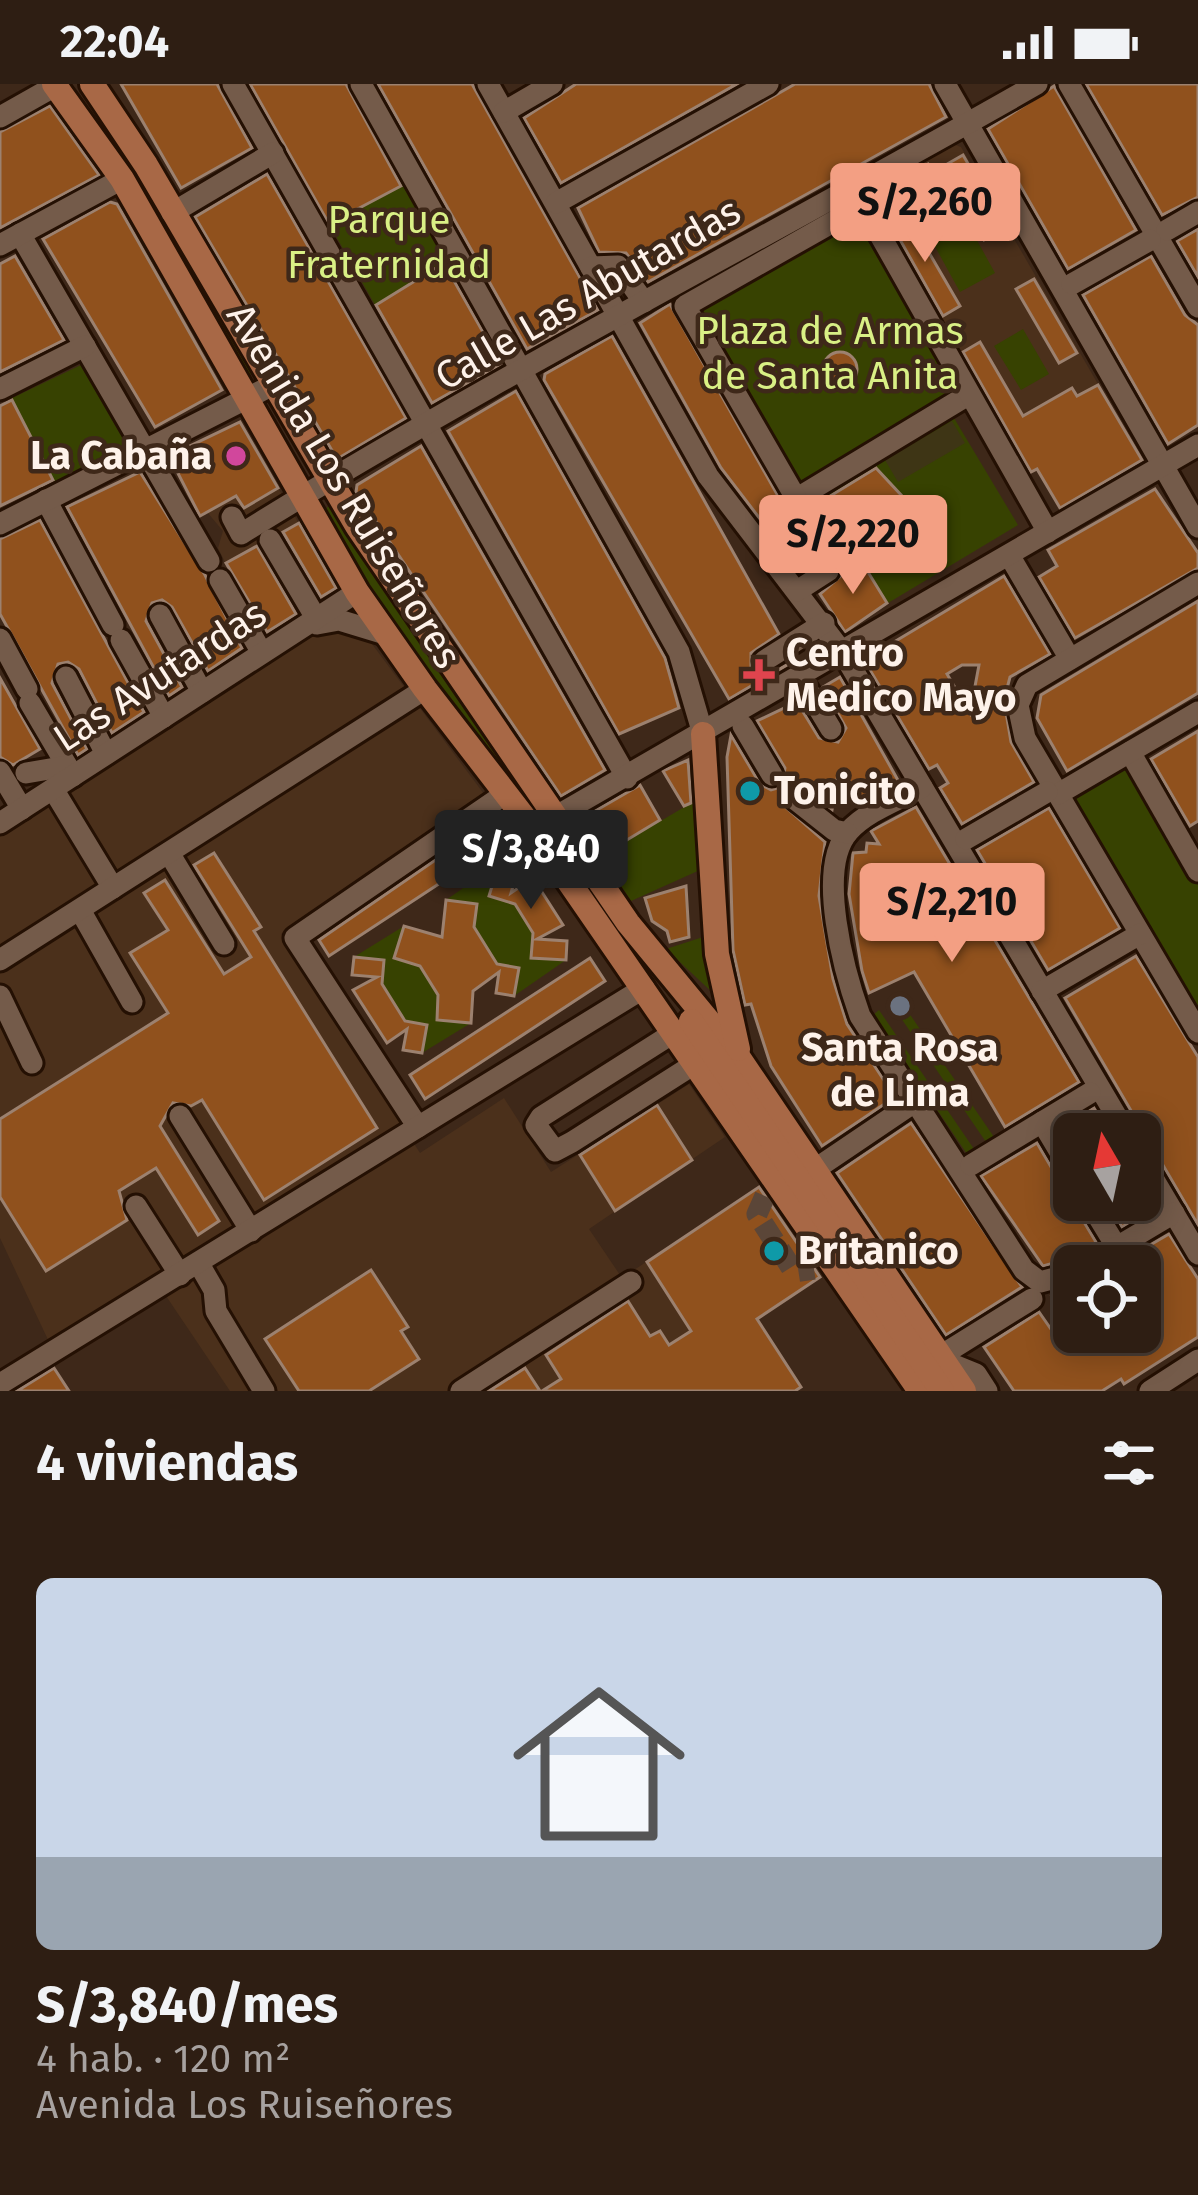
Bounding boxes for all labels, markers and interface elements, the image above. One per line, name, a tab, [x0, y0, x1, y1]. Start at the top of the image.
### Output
text: 22:04	[60, 15, 169, 69]
pin: S/2,260	[814, 163, 1036, 265]
text: S/2,260	[857, 179, 993, 225]
street label: Calle Las Abutardas	[427, 188, 749, 400]
park label: Parque Fraternidad	[287, 197, 491, 288]
street label: Avenida Los Ruiseñores	[217, 295, 471, 677]
park label: Plaza de Armas de Santa Anita	[696, 308, 964, 399]
place label: La Cabaña	[30, 433, 212, 479]
marker: La Cabaña	[223, 443, 249, 469]
pin: S/2,220	[742, 495, 964, 597]
text: S/2,220	[786, 511, 920, 557]
street label: Las Avutardas	[45, 590, 275, 762]
place label: Centro Medico Mayo	[786, 630, 1017, 721]
marker: Centro Medico Mayo	[743, 659, 775, 691]
place label: Tonicito	[774, 768, 916, 814]
marker: Tonicito	[737, 778, 763, 804]
pin: S/3,840	[420, 810, 642, 912]
text: S/3,840	[462, 826, 600, 872]
pin: S/2,210	[841, 863, 1063, 965]
text: S/2,210	[887, 879, 1017, 925]
marker: Santa Rosa de Lima	[887, 993, 913, 1019]
place label: Santa Rosa de Lima	[801, 1025, 999, 1116]
north arrow	[1053, 1113, 1161, 1221]
map controls	[1053, 1113, 1161, 1353]
place label: Britanico	[798, 1228, 959, 1274]
marker: Britanico	[761, 1238, 787, 1264]
button: locate	[1053, 1245, 1161, 1353]
icon: filters	[1096, 1430, 1162, 1496]
text: 4 viviendas	[36, 1432, 298, 1494]
icon: home	[491, 1656, 707, 1872]
text: S/3,840/mes	[36, 1974, 338, 2036]
text: 4 hab. · 120 m²	[36, 2036, 290, 2082]
text: Avenida Los Ruiseñores	[36, 2082, 453, 2128]

